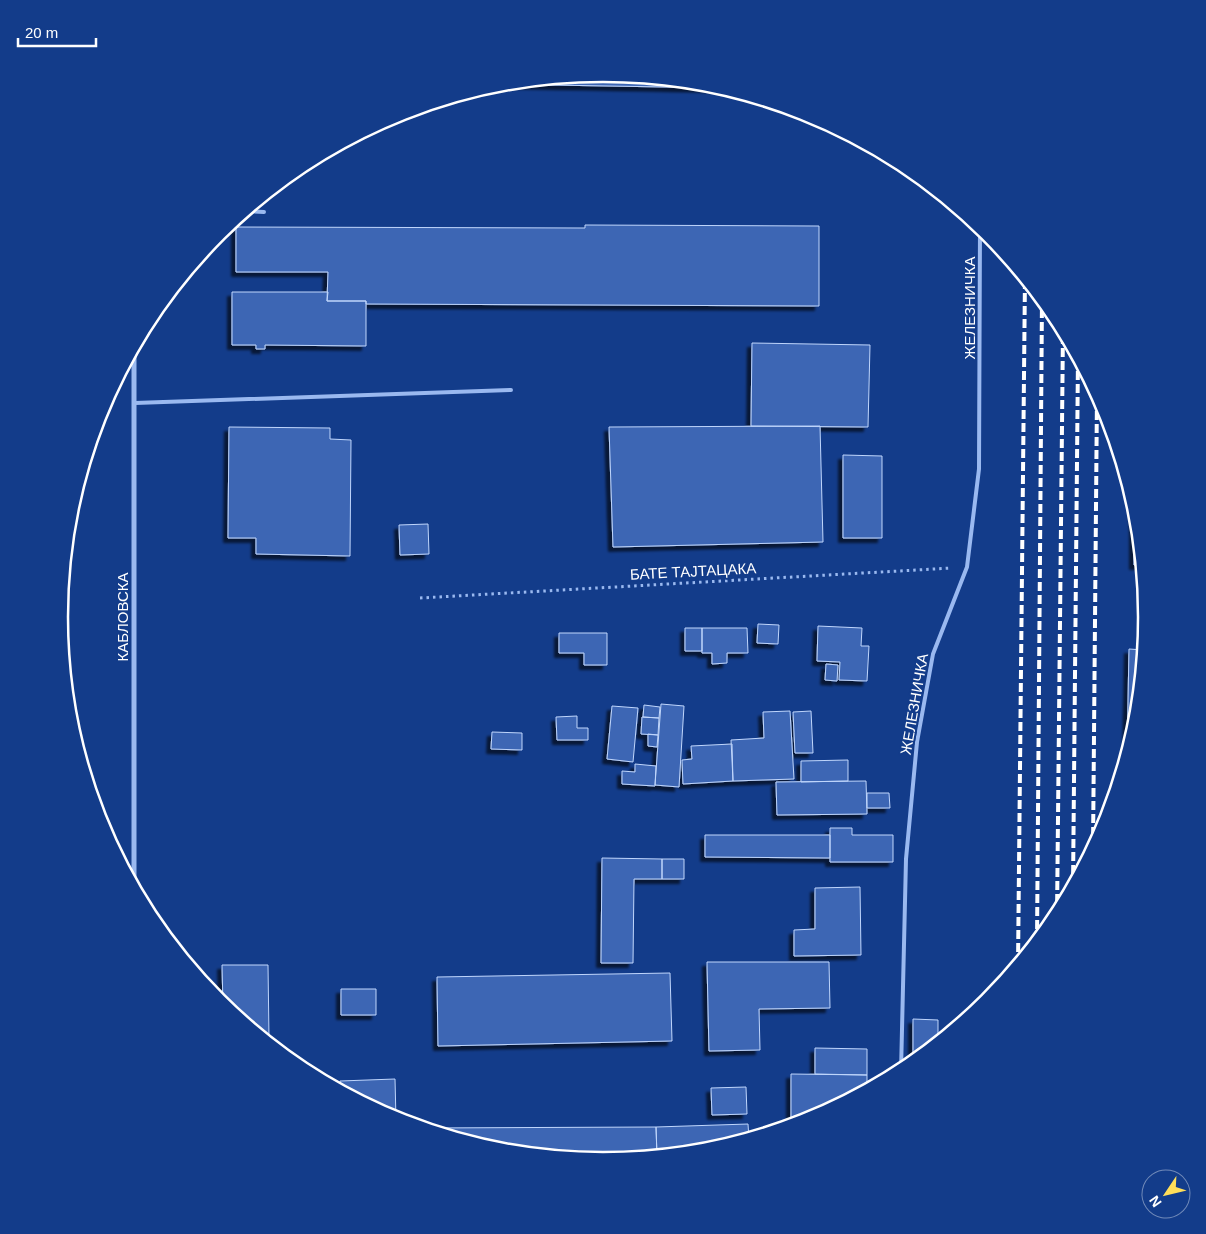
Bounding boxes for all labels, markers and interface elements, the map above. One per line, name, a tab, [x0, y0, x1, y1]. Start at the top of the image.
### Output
scale bar	[18, 15, 95, 47]
text: 20 m	[25, 24, 58, 41]
street label: ЖЕЛЕЗНИЧКА	[961, 257, 978, 359]
street label: БАТЕ ТАЈТАЦАКА	[629, 559, 757, 583]
street label: КАБЛОВСКА	[114, 572, 131, 662]
street label: ЖЕЛЕЗНИЧКА	[897, 652, 931, 756]
north arrow	[1141, 1169, 1191, 1219]
text: N	[1146, 1193, 1165, 1210]

